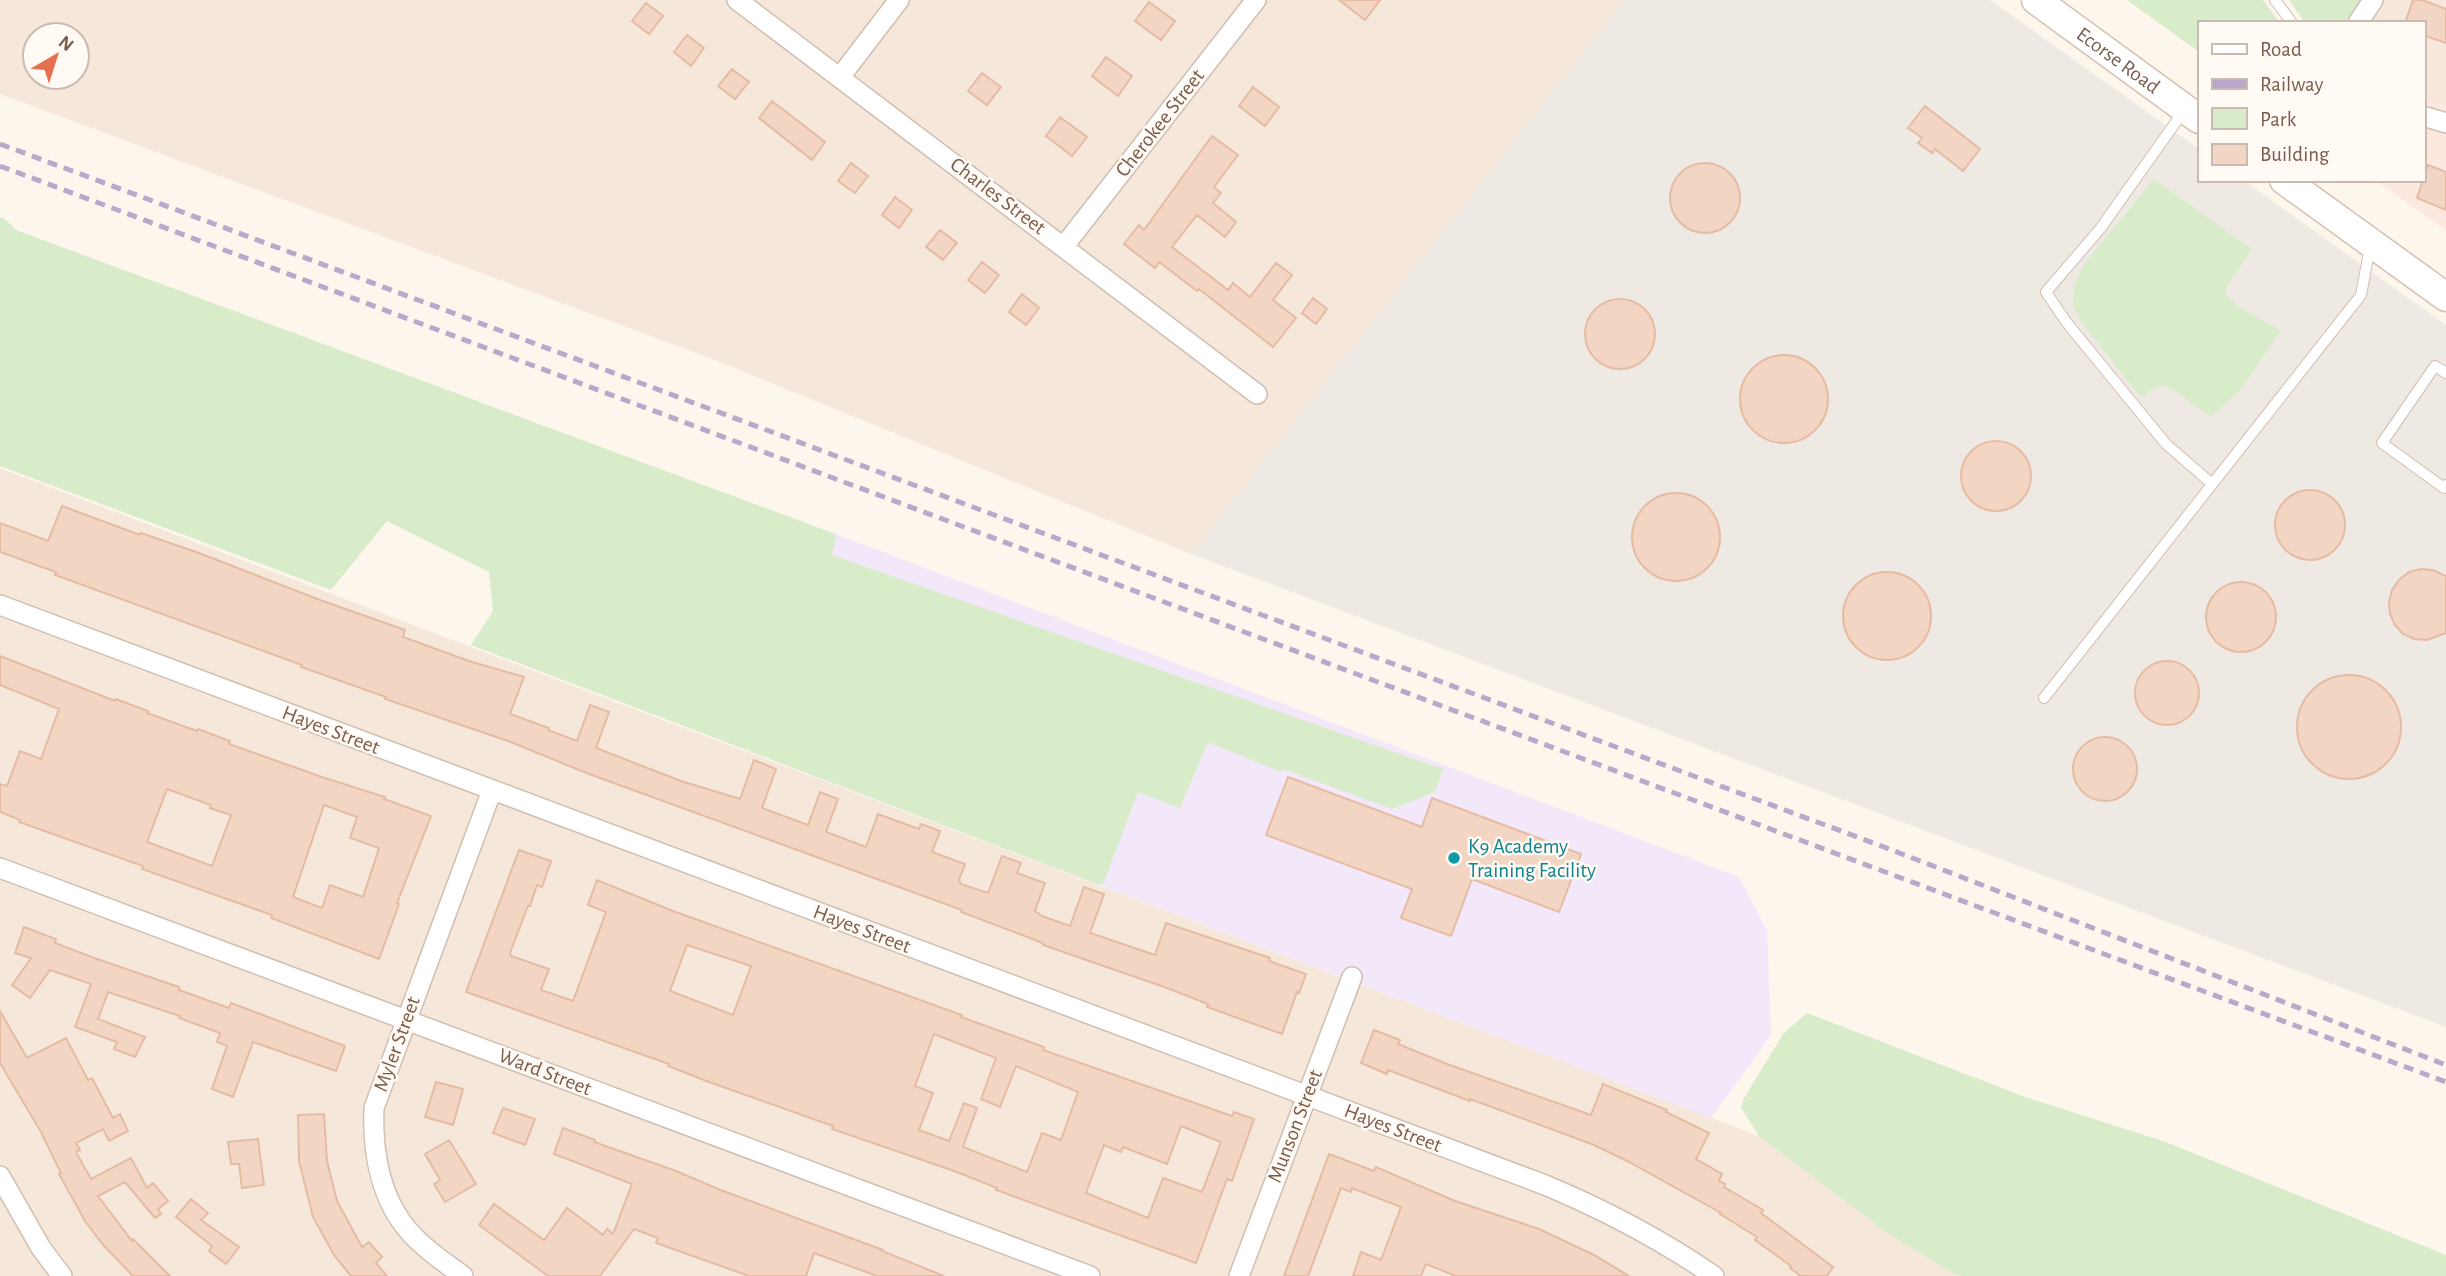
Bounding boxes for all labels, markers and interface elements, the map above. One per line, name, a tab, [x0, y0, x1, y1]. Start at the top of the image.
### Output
north arrow	[21, 21, 91, 91]
legend	[2198, 21, 2425, 182]
street label: Ecorse Road	[2073, 23, 2164, 97]
text: N	[55, 32, 77, 55]
text: Road	[2260, 39, 2302, 60]
street label: Cherokee Street	[1112, 65, 1209, 181]
text: Railway	[2260, 74, 2323, 95]
text: Park	[2260, 109, 2297, 130]
text: Building	[2260, 144, 2330, 165]
street label: Charles Street	[946, 153, 1050, 239]
street label: Hayes Street	[279, 702, 383, 758]
place label: K9 Academy Training Facility	[1468, 836, 1596, 881]
marker: K9 Academy Training Facility	[1446, 850, 1462, 866]
street label: Hayes Street	[810, 901, 914, 957]
street label: Myler Street	[370, 993, 424, 1094]
street label: Ward Street	[496, 1045, 595, 1099]
street label: Munson Street	[1264, 1066, 1326, 1185]
street label: Hayes Street	[1341, 1100, 1445, 1156]

